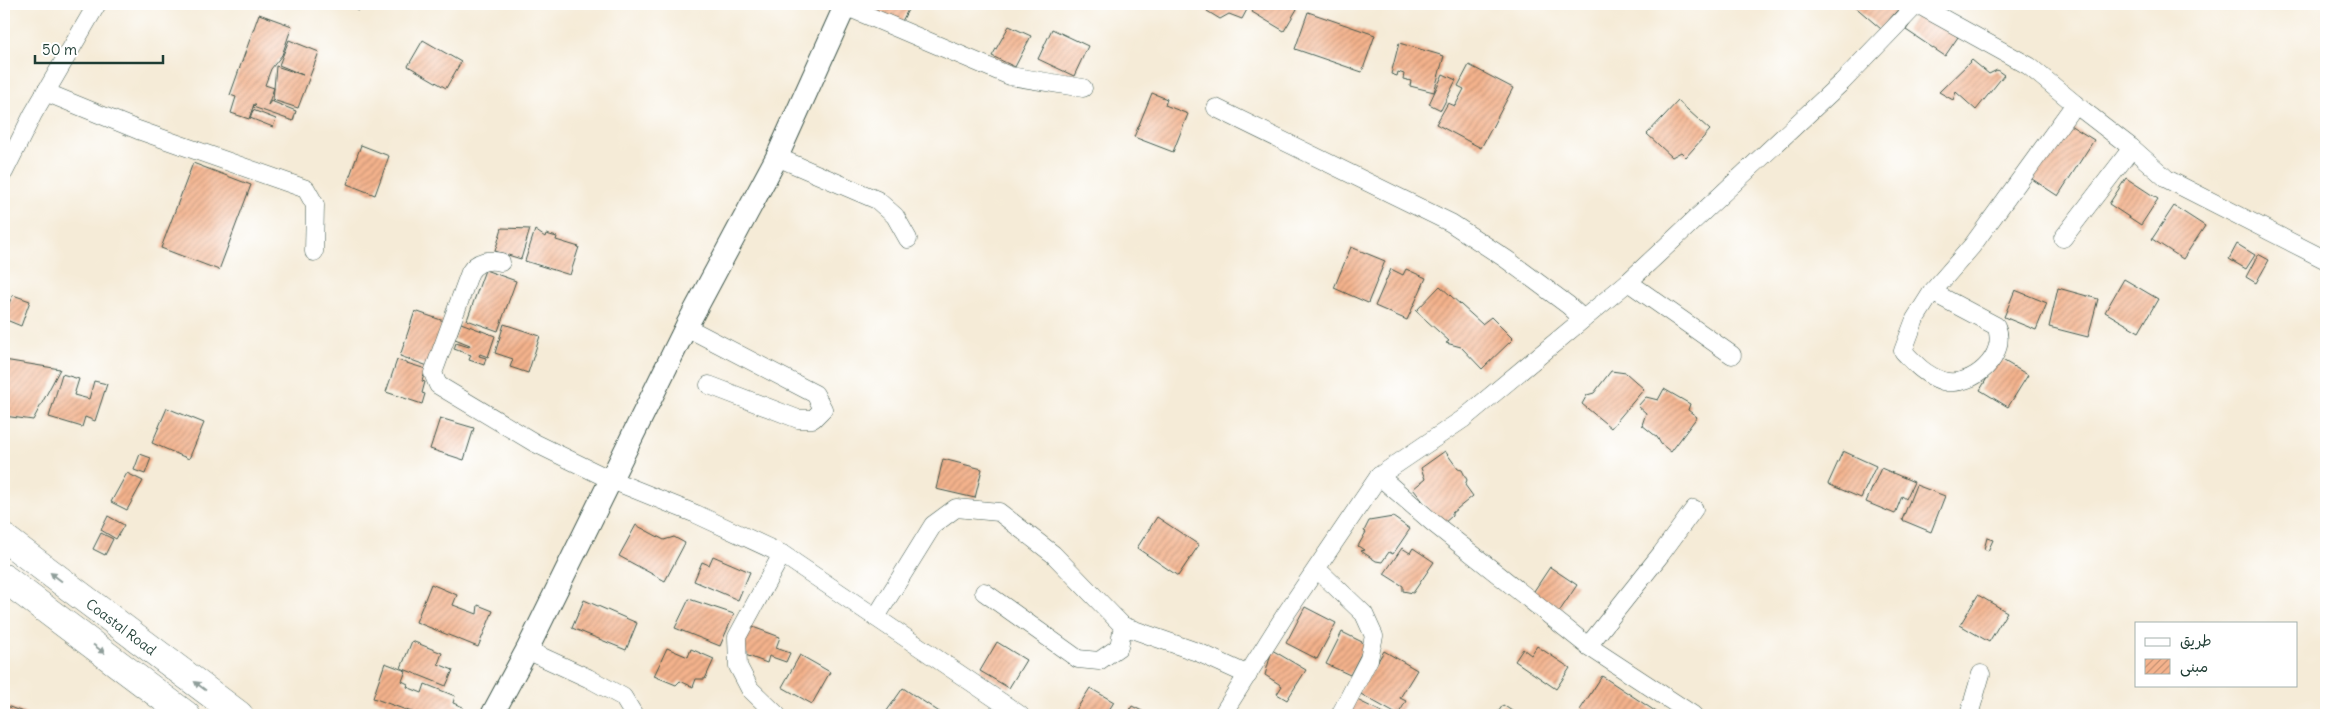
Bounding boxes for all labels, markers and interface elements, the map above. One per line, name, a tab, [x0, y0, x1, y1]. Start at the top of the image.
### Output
scale bar	[35, 32, 162, 64]
text: 50 m	[42, 40, 77, 59]
one-way arrow	[50, 572, 63, 583]
street label: Coastal Road	[82, 595, 160, 659]
legend	[2135, 622, 2298, 686]
text: طريق	[2180, 631, 2212, 650]
one-way arrow	[92, 644, 106, 654]
text: مبنى	[2180, 657, 2208, 677]
one-way arrow	[193, 681, 207, 691]

